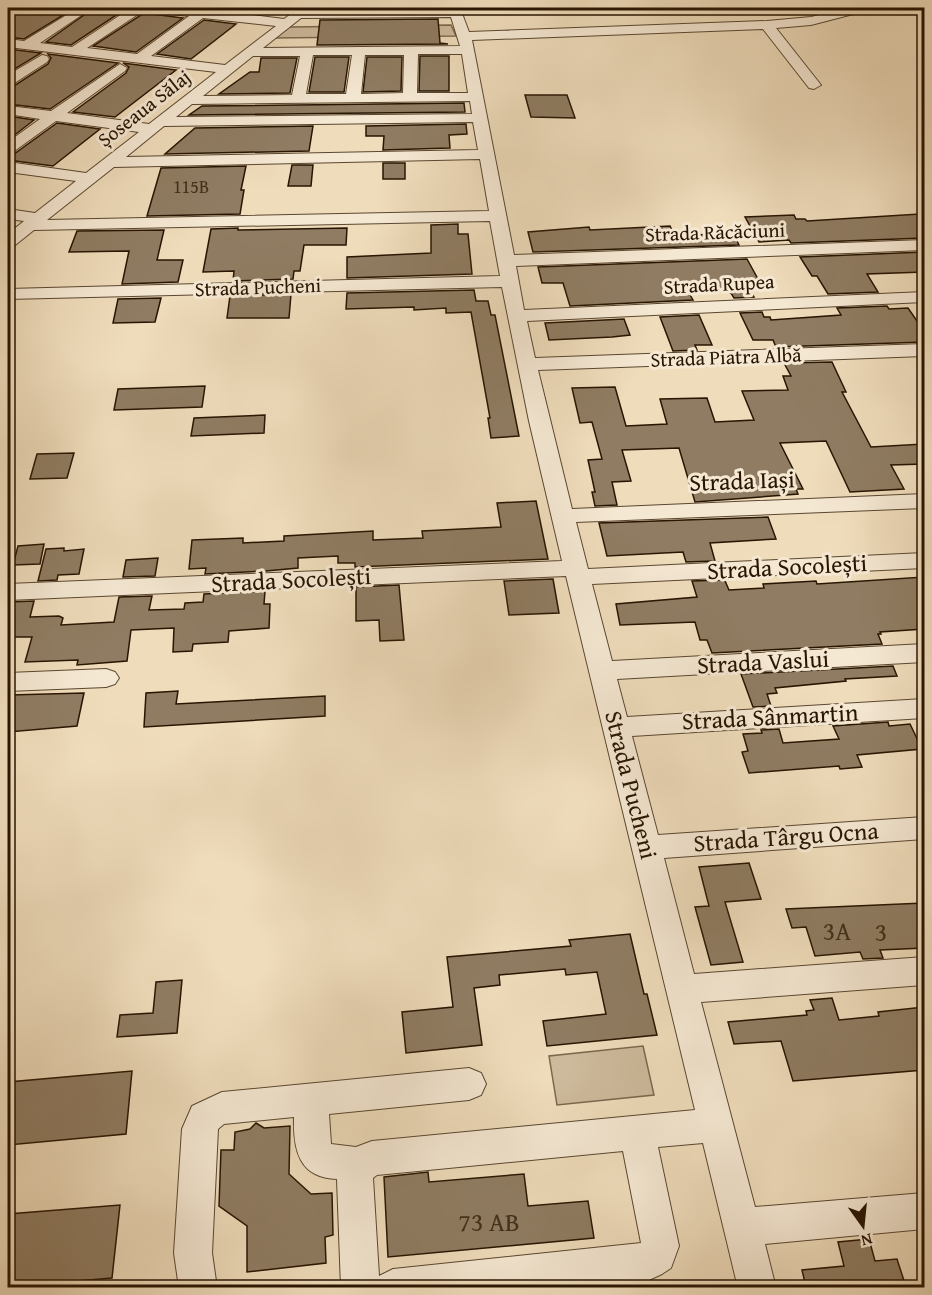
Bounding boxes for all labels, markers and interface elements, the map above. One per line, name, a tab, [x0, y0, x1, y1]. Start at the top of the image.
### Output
street label: Șoseaua Sălaj	[91, 62, 196, 153]
house number: 115B	[173, 173, 209, 200]
street label: Strada Răcăciuni	[644, 215, 786, 248]
street label: Strada Rupea	[663, 266, 776, 301]
street label: Strada Pucheni	[194, 270, 322, 303]
street label: Strada Piatra Albă	[650, 339, 803, 374]
street label: Strada Iași	[689, 461, 796, 500]
street label: Strada Socolești	[706, 545, 868, 588]
street label: Strada Socolești	[210, 558, 372, 601]
street label: Strada Vaslui	[696, 641, 830, 682]
street label: Strada Sânmartin	[681, 694, 860, 739]
street label: Strada Pucheni	[596, 707, 667, 863]
street label: Strada Târgu Ocna	[692, 813, 880, 860]
house number: 3A	[823, 911, 851, 950]
house number: 3	[875, 912, 887, 951]
north arrow	[833, 1196, 893, 1256]
house number: 73 AB	[458, 1202, 520, 1241]
text: N	[858, 1228, 875, 1254]

